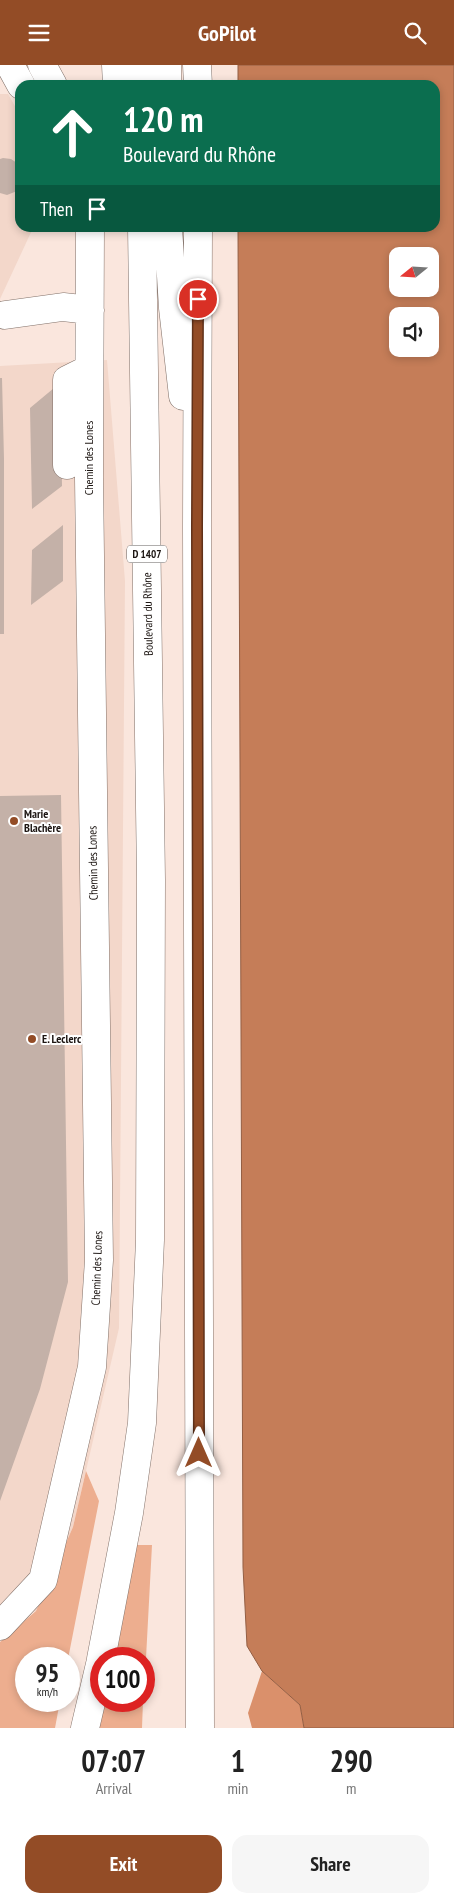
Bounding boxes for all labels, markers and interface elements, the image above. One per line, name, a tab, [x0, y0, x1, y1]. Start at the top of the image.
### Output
icon: menu	[25, 19, 53, 47]
text: GoPilot	[198, 19, 256, 47]
icon: search	[401, 19, 429, 47]
text: 120 m	[123, 96, 204, 142]
icon: ahead	[40, 100, 105, 165]
text: Boulevard du Rhône	[123, 140, 276, 168]
icon: arrive	[83, 195, 111, 223]
text: Then	[40, 197, 73, 221]
north arrow	[389, 247, 439, 297]
map controls	[389, 247, 439, 357]
pin	[177, 278, 219, 320]
icon: arrive	[184, 285, 212, 313]
button: sound	[389, 307, 439, 357]
street label: Chemin des Lones	[81, 421, 96, 495]
road number: D 1407	[127, 545, 167, 563]
street label: Boulevard du Rhône	[139, 572, 156, 656]
place label: Marie Blachère	[24, 806, 61, 835]
marker: Marie Blachère	[8, 815, 20, 827]
street label: Chemin des Lones	[84, 826, 101, 900]
place label: E. Leclerc	[42, 1031, 82, 1046]
marker: E. Leclerc	[26, 1033, 38, 1045]
street label: Chemin des Lones	[88, 1230, 105, 1306]
position arrow	[172, 1426, 224, 1478]
speed limit sign: 100	[90, 1647, 155, 1712]
text: 95	[36, 1657, 59, 1689]
text: km/h	[37, 1684, 58, 1699]
text: 07:07	[81, 1741, 146, 1780]
text: 1	[231, 1741, 245, 1780]
text: 290	[330, 1741, 373, 1780]
text: Arrival	[96, 1778, 132, 1798]
text: min	[227, 1778, 248, 1798]
text: m	[346, 1778, 356, 1798]
button: Exit	[25, 1835, 222, 1893]
button: Share	[232, 1835, 429, 1893]

